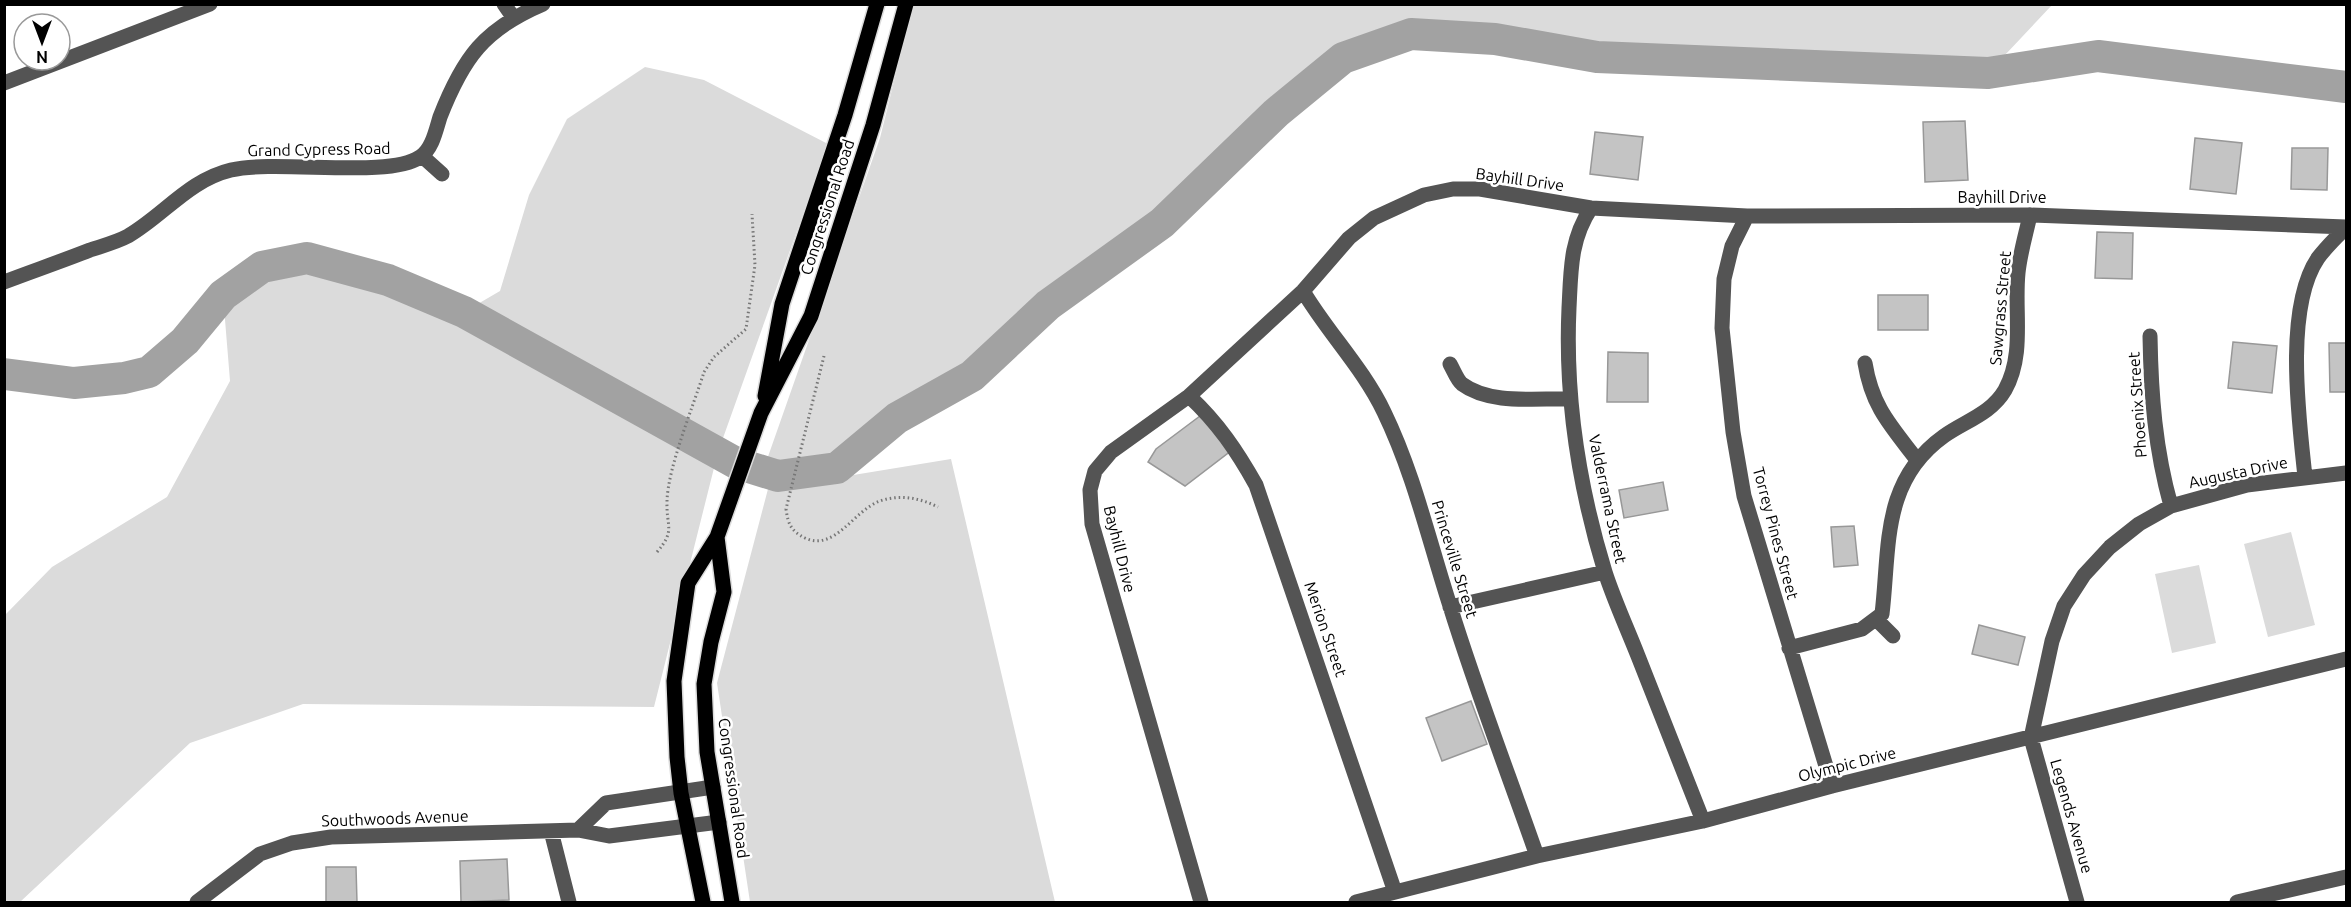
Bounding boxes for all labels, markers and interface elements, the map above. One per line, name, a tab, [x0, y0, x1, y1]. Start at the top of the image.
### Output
north arrow	[12, 12, 72, 72]
text: N	[36, 48, 48, 66]
street label: Congressional Road	[797, 137, 857, 277]
street label: Grand Cypress Road	[247, 139, 391, 159]
street label: Bayhill Drive	[1475, 164, 1565, 194]
street label: Bayhill Drive	[1958, 188, 2046, 206]
street label: Sawgrass Street	[1986, 249, 2014, 366]
street label: Phoenix Street	[2124, 351, 2150, 459]
street label: Valderrama Street	[1586, 433, 1631, 566]
street label: Augusta Drive	[2187, 453, 2289, 491]
street label: Torrey Pines Street	[1750, 465, 1803, 602]
street label: Princeville Street	[1429, 498, 1482, 621]
street label: Bayhill Drive	[1101, 504, 1139, 594]
street label: Merion Street	[1301, 579, 1351, 680]
street label: Congressional Road	[715, 717, 753, 859]
street label: Olympic Drive	[1796, 743, 1898, 785]
street label: Legends Avenue	[2047, 757, 2097, 875]
street label: Southwoods Avenue	[321, 806, 469, 830]

